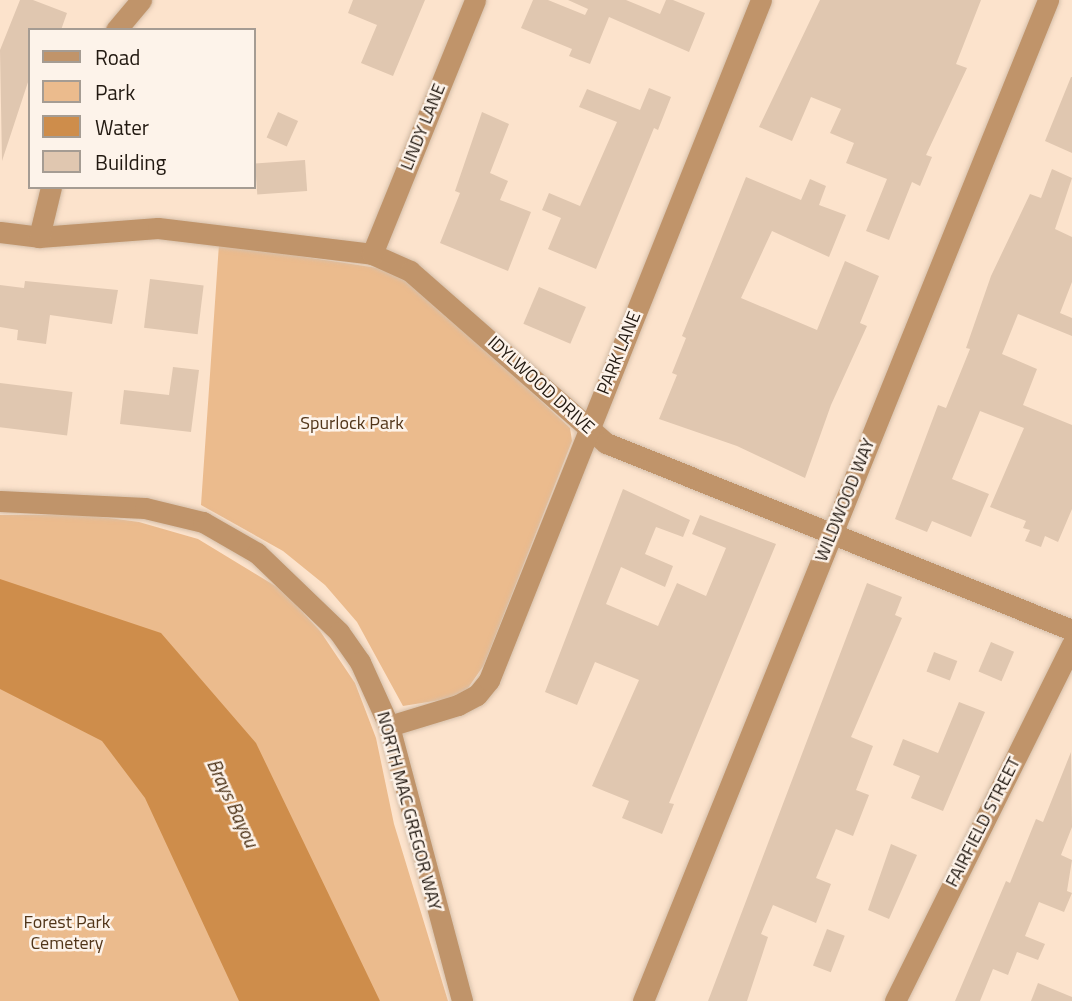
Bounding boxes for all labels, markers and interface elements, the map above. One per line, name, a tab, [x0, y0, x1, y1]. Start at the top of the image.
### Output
legend	[28, 28, 256, 189]
text: Road	[95, 41, 140, 73]
text: Park	[95, 76, 135, 108]
street label: LINDY LANE	[396, 81, 450, 173]
text: Water	[95, 111, 149, 143]
text: Building	[95, 146, 166, 178]
street label: PARK LANE	[593, 308, 645, 398]
street label: IDYLWOOD DRIVE	[483, 332, 599, 438]
park label: Spurlock Park	[300, 412, 404, 434]
street label: WILDWOOD WAY	[810, 435, 880, 565]
street label: NORTH MAC GREGOR WAY	[372, 709, 446, 913]
street label: FAIRFIELD STREET	[941, 753, 1025, 891]
water label: Brays Bayou	[203, 755, 263, 851]
park label: Forest Park Cemetery	[24, 912, 110, 954]

